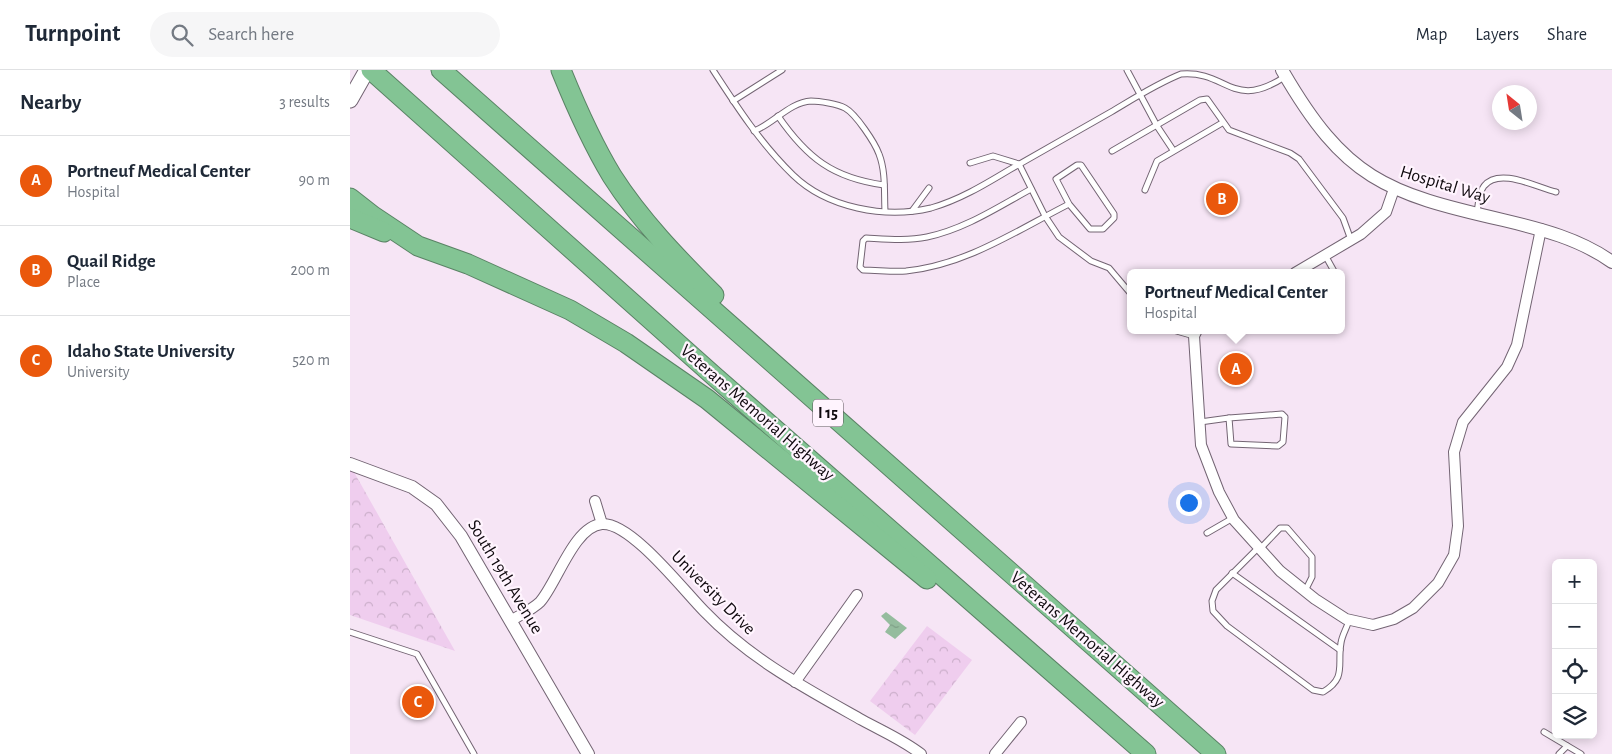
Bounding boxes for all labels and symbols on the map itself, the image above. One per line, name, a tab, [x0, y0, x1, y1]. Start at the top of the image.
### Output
north arrow	[1492, 85, 1537, 130]
street label: Hospital Way	[1398, 163, 1493, 207]
pin: B	[1206, 180, 1238, 218]
street label: Veterans Memorial Highway	[677, 341, 838, 485]
pin: A	[1220, 350, 1252, 388]
road number: I 15	[813, 399, 843, 426]
your location	[1176, 490, 1202, 516]
street label: South 19th Avenue	[464, 517, 546, 637]
street label: University Drive	[667, 547, 759, 639]
street label: Veterans Memorial Highway	[1007, 568, 1168, 712]
pin: C	[402, 683, 434, 721]

